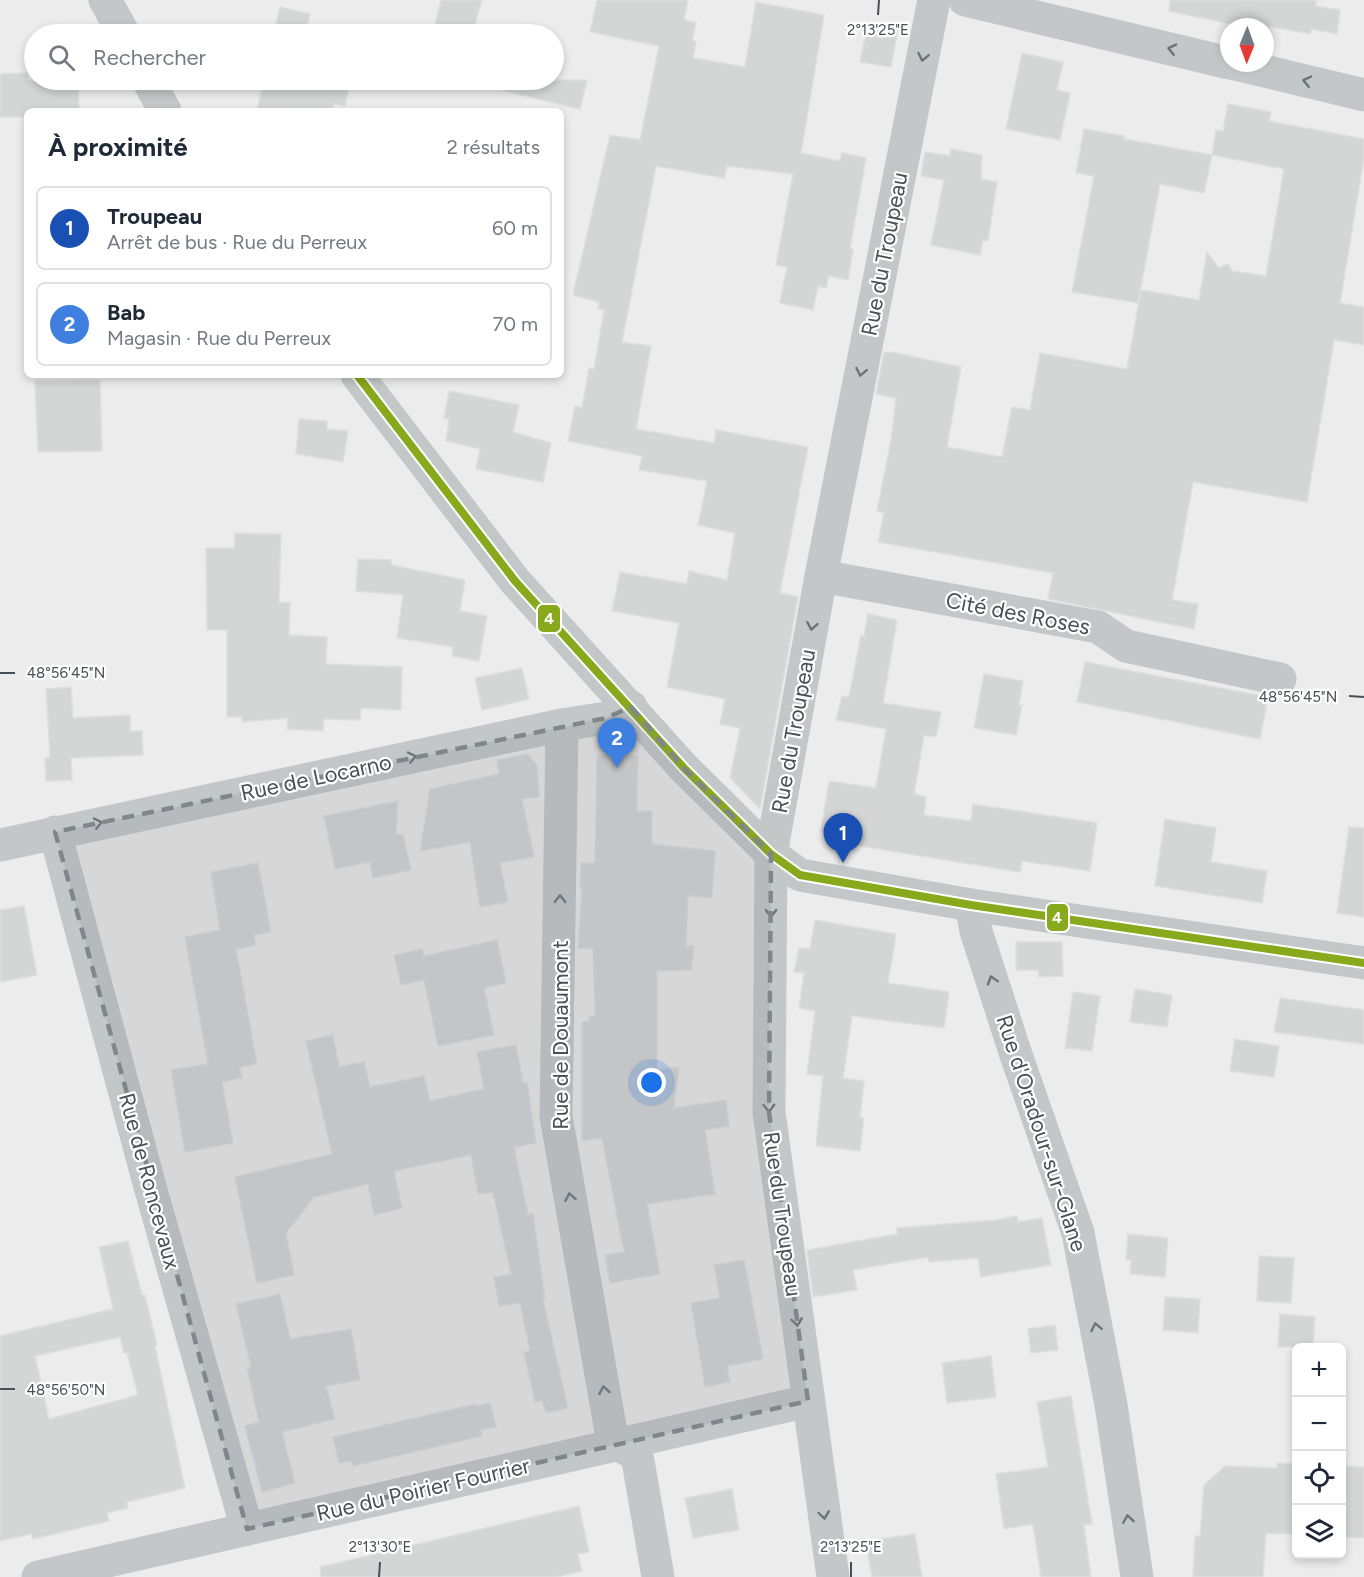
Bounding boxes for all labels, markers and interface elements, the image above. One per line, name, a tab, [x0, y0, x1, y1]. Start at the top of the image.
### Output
north arrow	[1220, 18, 1274, 72]
text: 2°13'25"E	[847, 21, 909, 39]
search box	[24, 24, 564, 90]
icon: search	[45, 41, 78, 74]
text: Rechercher	[93, 44, 206, 71]
one-way arrow	[1167, 44, 1177, 57]
one-way arrow	[917, 52, 930, 62]
one-way arrow	[1302, 76, 1312, 89]
text: À proximité	[48, 131, 188, 163]
text: 2 résultats	[447, 135, 540, 159]
street label: Rue du Troupeau	[855, 170, 914, 338]
text: Troupeau	[107, 203, 202, 230]
text: 1	[65, 216, 74, 240]
text: 60 m	[492, 216, 538, 240]
text: Arrêt de bus · Rue du Perreux	[107, 230, 367, 254]
text: Bab	[107, 299, 145, 326]
text: 2	[64, 312, 75, 336]
text: 70 m	[492, 312, 538, 336]
text: Magasin · Rue du Perreux	[107, 326, 331, 350]
one-way arrow	[855, 367, 868, 377]
street label: Cité des Roses	[944, 586, 1092, 641]
line badge: 4	[537, 604, 561, 633]
text: 4	[544, 609, 554, 628]
one-way arrow	[806, 620, 819, 630]
street label: Rue du Troupeau	[766, 647, 821, 815]
text: 48°56'45"N	[27, 664, 105, 682]
text: 48°56'45"N	[1259, 688, 1337, 706]
pin: 2	[598, 718, 636, 768]
street label: Rue de Locarno	[238, 748, 394, 807]
one-way arrow	[407, 751, 417, 764]
pin: 1	[824, 814, 862, 863]
one-way arrow	[93, 817, 103, 830]
one-way arrow	[554, 894, 566, 903]
line badge: 4	[1046, 903, 1069, 932]
one-way arrow	[765, 908, 777, 917]
text: 4	[1052, 908, 1062, 927]
street label: Rue de Douaumont	[547, 940, 574, 1130]
one-way arrow	[986, 975, 999, 986]
street label: Rue d'Oradour-sur-Glane	[990, 1011, 1093, 1255]
your location	[637, 1068, 666, 1097]
street label: Rue de Roncevaux	[113, 1090, 186, 1273]
one-way arrow	[763, 1103, 776, 1112]
street label: Rue du Troupeau	[758, 1130, 807, 1298]
one-way arrow	[565, 1193, 577, 1202]
one-way arrow	[791, 1317, 803, 1326]
one-way arrow	[1090, 1322, 1103, 1332]
map controls	[1292, 1343, 1346, 1559]
button: +	[1292, 1343, 1346, 1397]
text: 48°56'50"N	[27, 1381, 105, 1399]
one-way arrow	[598, 1385, 610, 1394]
button: −	[1292, 1397, 1346, 1451]
button: locate	[1292, 1451, 1346, 1505]
street label: Rue du Poirier Fourrier	[314, 1452, 533, 1527]
button: layers	[1292, 1505, 1346, 1559]
one-way arrow	[817, 1510, 829, 1520]
one-way arrow	[1122, 1515, 1134, 1524]
text: 2°13'30"E	[349, 1538, 411, 1556]
text: 2°13'25"E	[820, 1538, 882, 1556]

